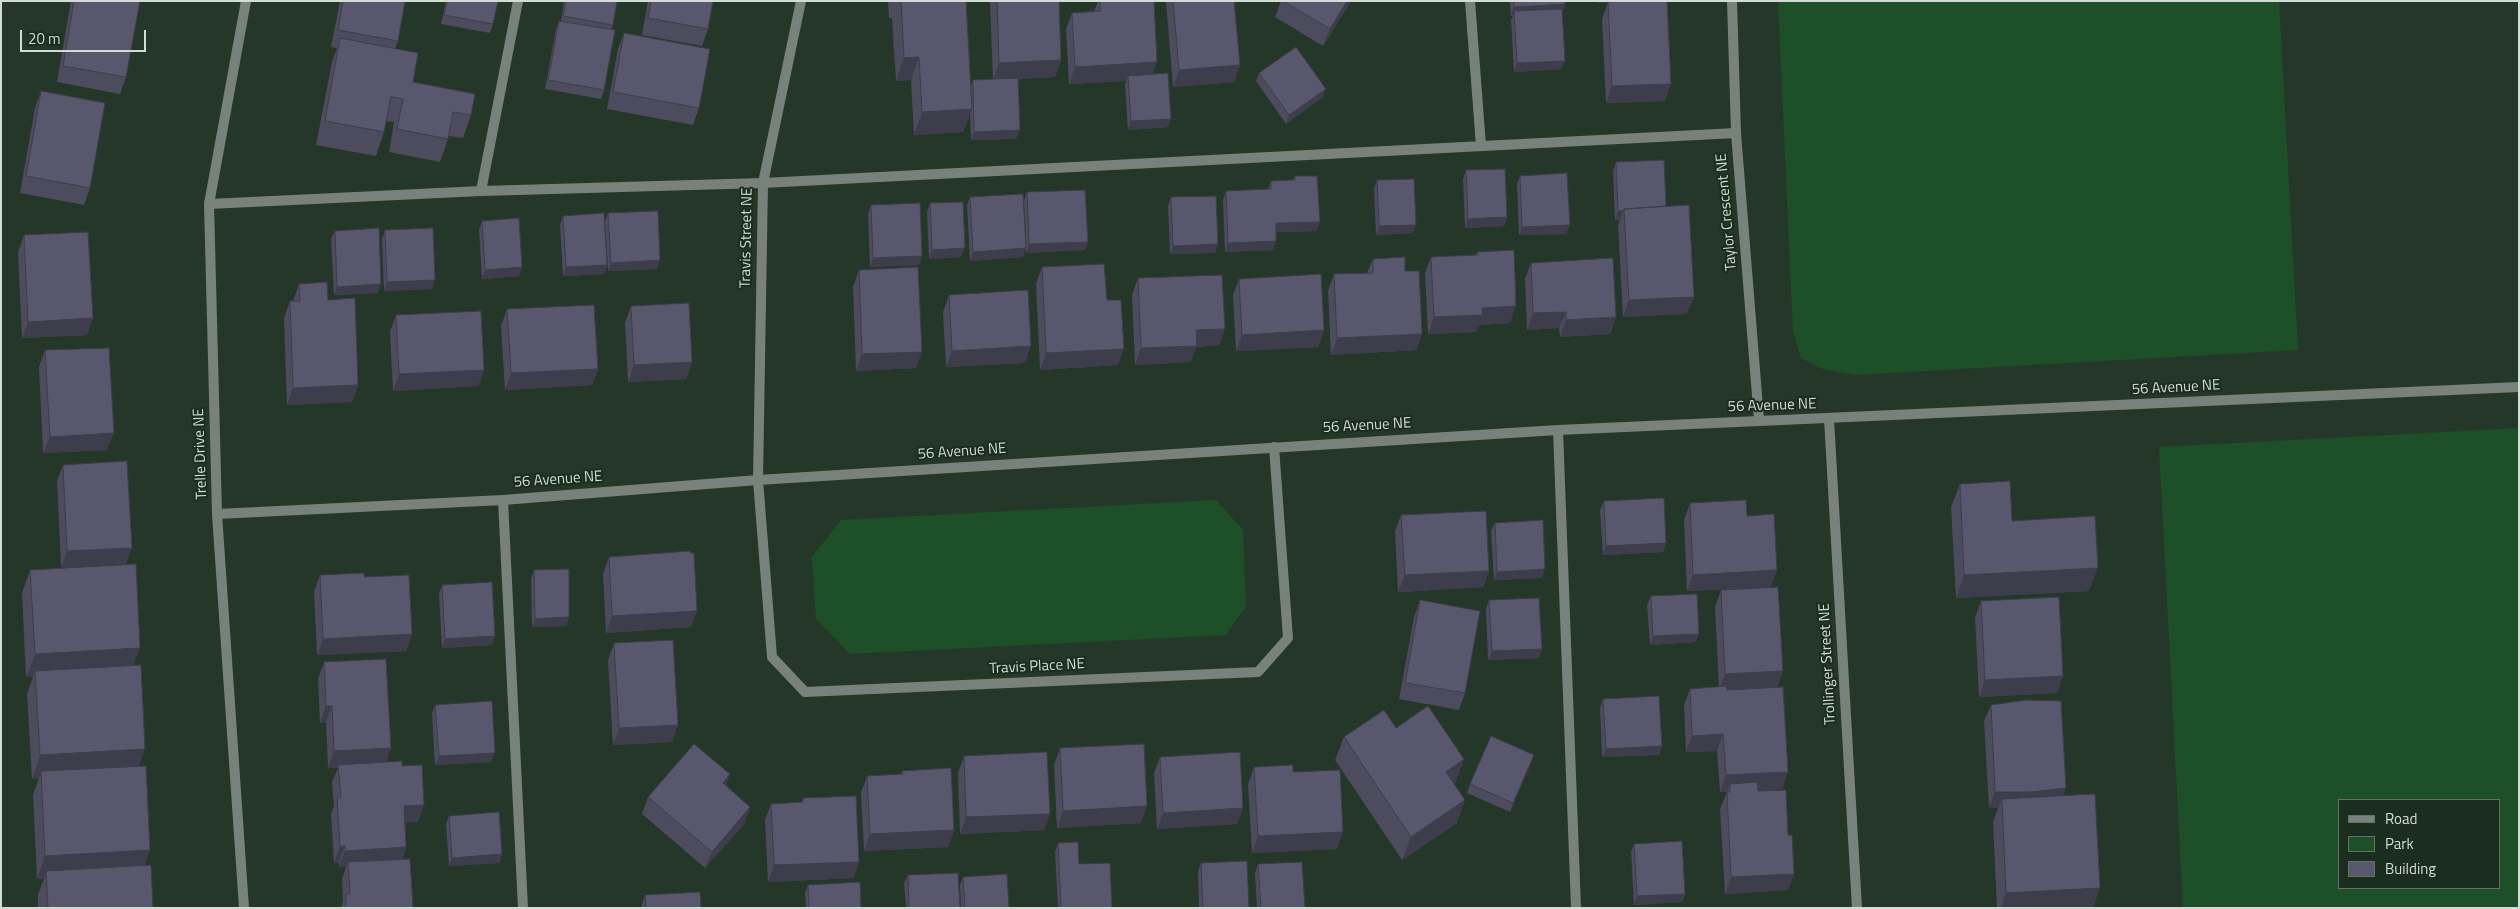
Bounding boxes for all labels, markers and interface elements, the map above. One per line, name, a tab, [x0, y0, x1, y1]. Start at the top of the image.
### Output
scale bar	[22, 20, 149, 52]
text: 20 m	[28, 27, 61, 50]
street label: Taylor Crescent NE	[1713, 153, 1741, 271]
street label: Travis Street NE	[737, 188, 757, 288]
street label: 56 Avenue NE	[2131, 377, 2221, 399]
street label: 56 Avenue NE	[1727, 395, 1817, 417]
street label: Trelle Drive NE	[190, 408, 212, 500]
street label: 56 Avenue NE	[1322, 415, 1412, 437]
street label: 56 Avenue NE	[917, 440, 1007, 464]
street label: 56 Avenue NE	[513, 468, 603, 492]
street label: Trollinger Street NE	[1816, 603, 1840, 725]
street label: Travis Place NE	[989, 656, 1085, 678]
legend	[2338, 799, 2500, 889]
text: Road	[2385, 807, 2417, 830]
text: Park	[2385, 832, 2414, 855]
text: Building	[2385, 857, 2436, 880]

